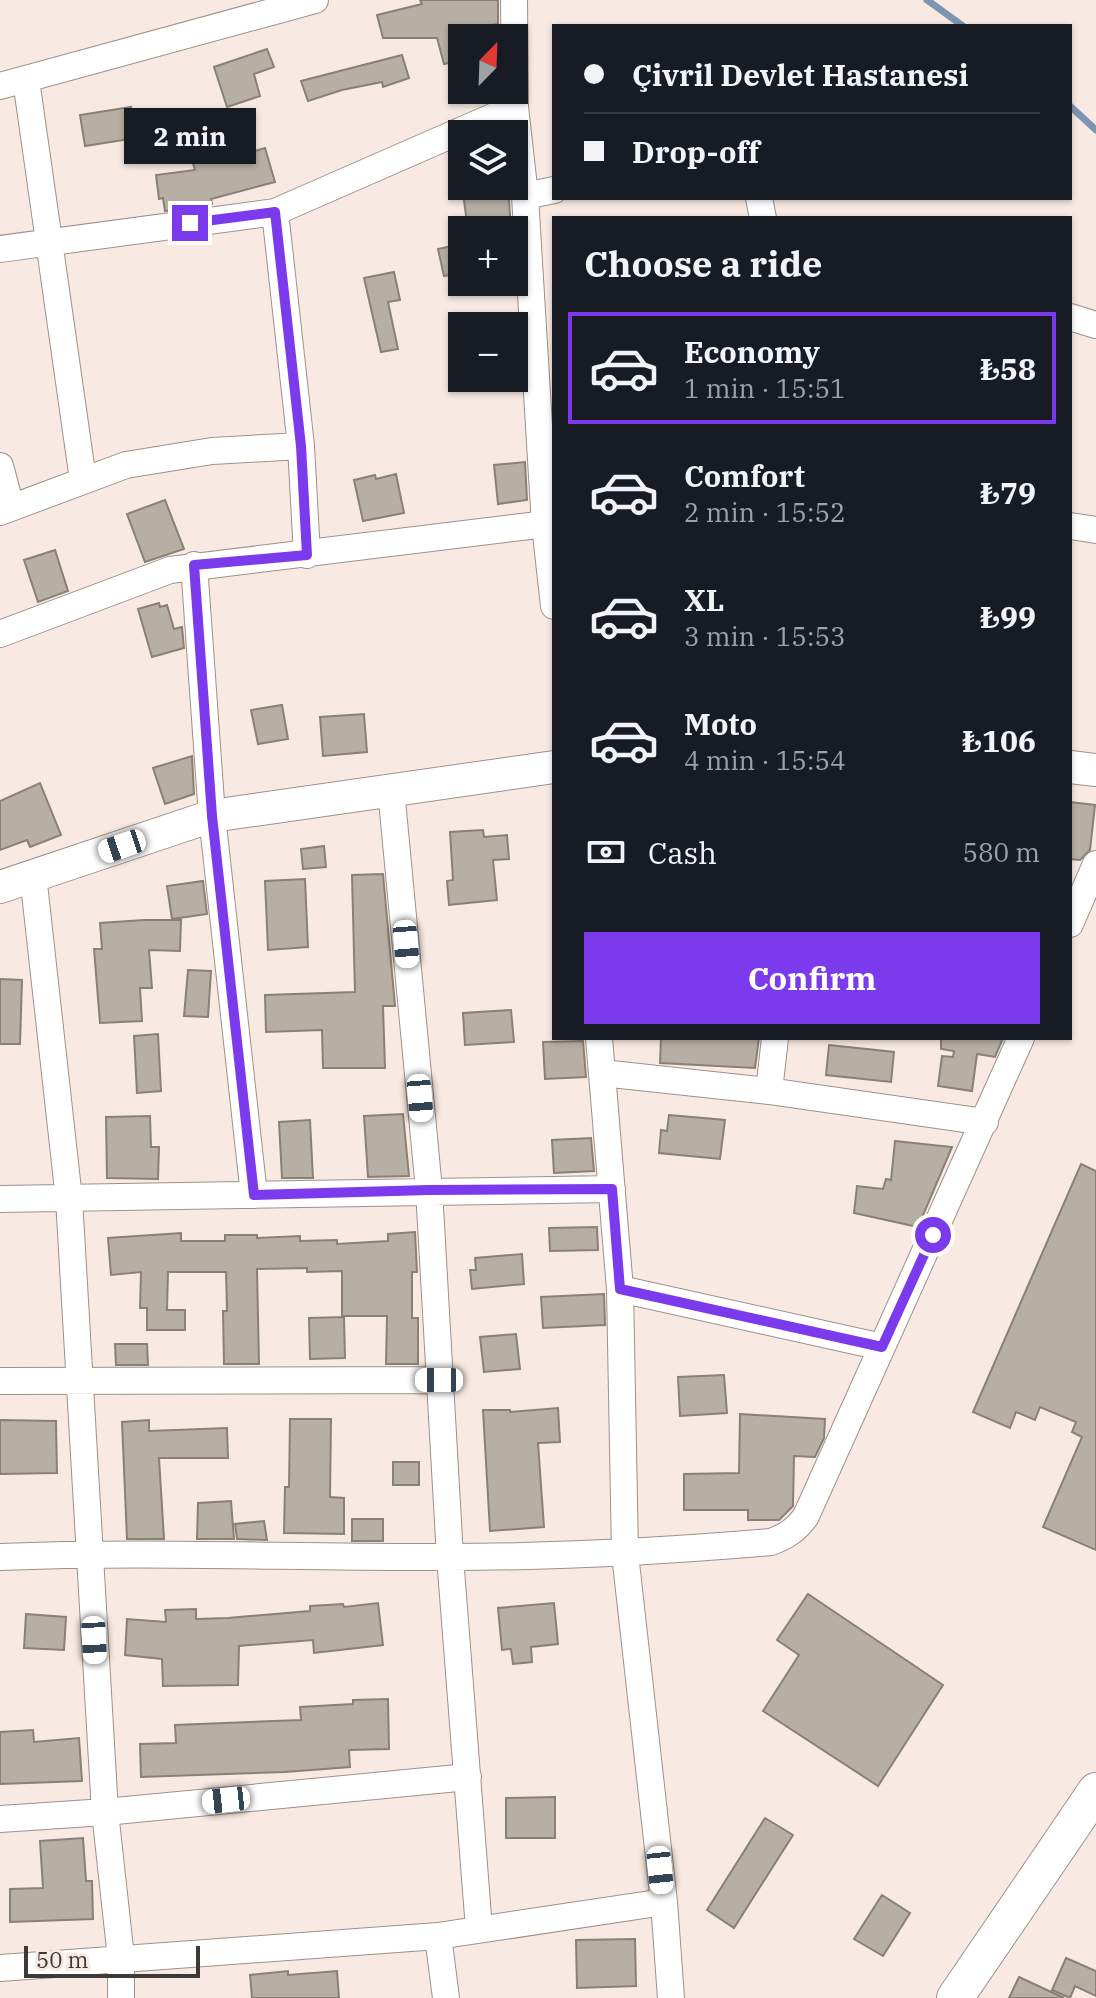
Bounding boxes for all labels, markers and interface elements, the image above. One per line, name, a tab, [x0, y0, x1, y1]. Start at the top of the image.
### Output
north arrow	[448, 24, 528, 104]
map controls	[448, 24, 528, 392]
text: Çivril Devlet Hastanesi	[632, 55, 969, 94]
callout: 2 min	[124, 107, 256, 163]
text: 2 min	[154, 119, 226, 153]
button: layers	[448, 120, 528, 200]
text: Drop-off	[632, 132, 760, 171]
route end	[172, 205, 208, 241]
button: +	[448, 216, 528, 296]
text: Choose a ride	[584, 240, 823, 287]
button: −	[448, 312, 528, 392]
icon: car	[588, 332, 660, 404]
text: Economy	[684, 332, 820, 371]
text: ₺58	[980, 349, 1036, 388]
text: 1 min · 15:51	[684, 371, 846, 405]
icon: car	[588, 456, 660, 528]
text: Comfort	[684, 456, 805, 495]
text: ₺79	[980, 473, 1036, 512]
text: 2 min · 15:52	[684, 495, 846, 529]
icon: car	[588, 580, 660, 652]
text: XL	[684, 580, 724, 619]
text: ₺99	[980, 597, 1036, 636]
text: 3 min · 15:53	[684, 619, 846, 653]
icon: car	[588, 704, 660, 776]
text: Moto	[684, 704, 757, 743]
text: ₺106	[962, 721, 1036, 760]
text: 4 min · 15:54	[684, 743, 846, 777]
car	[95, 827, 149, 865]
icon: cash	[584, 830, 628, 874]
text: Cash	[648, 833, 717, 872]
text: 580 m	[962, 835, 1040, 869]
car	[392, 919, 420, 969]
button: Confirm	[584, 932, 1040, 1024]
car	[406, 1073, 434, 1123]
route start	[915, 1217, 951, 1253]
car	[415, 1368, 463, 1392]
car	[81, 1615, 107, 1665]
car	[201, 1786, 251, 1814]
car	[646, 1845, 674, 1895]
scale bar	[24, 1942, 200, 1978]
text: 50 m	[36, 1945, 88, 1974]

